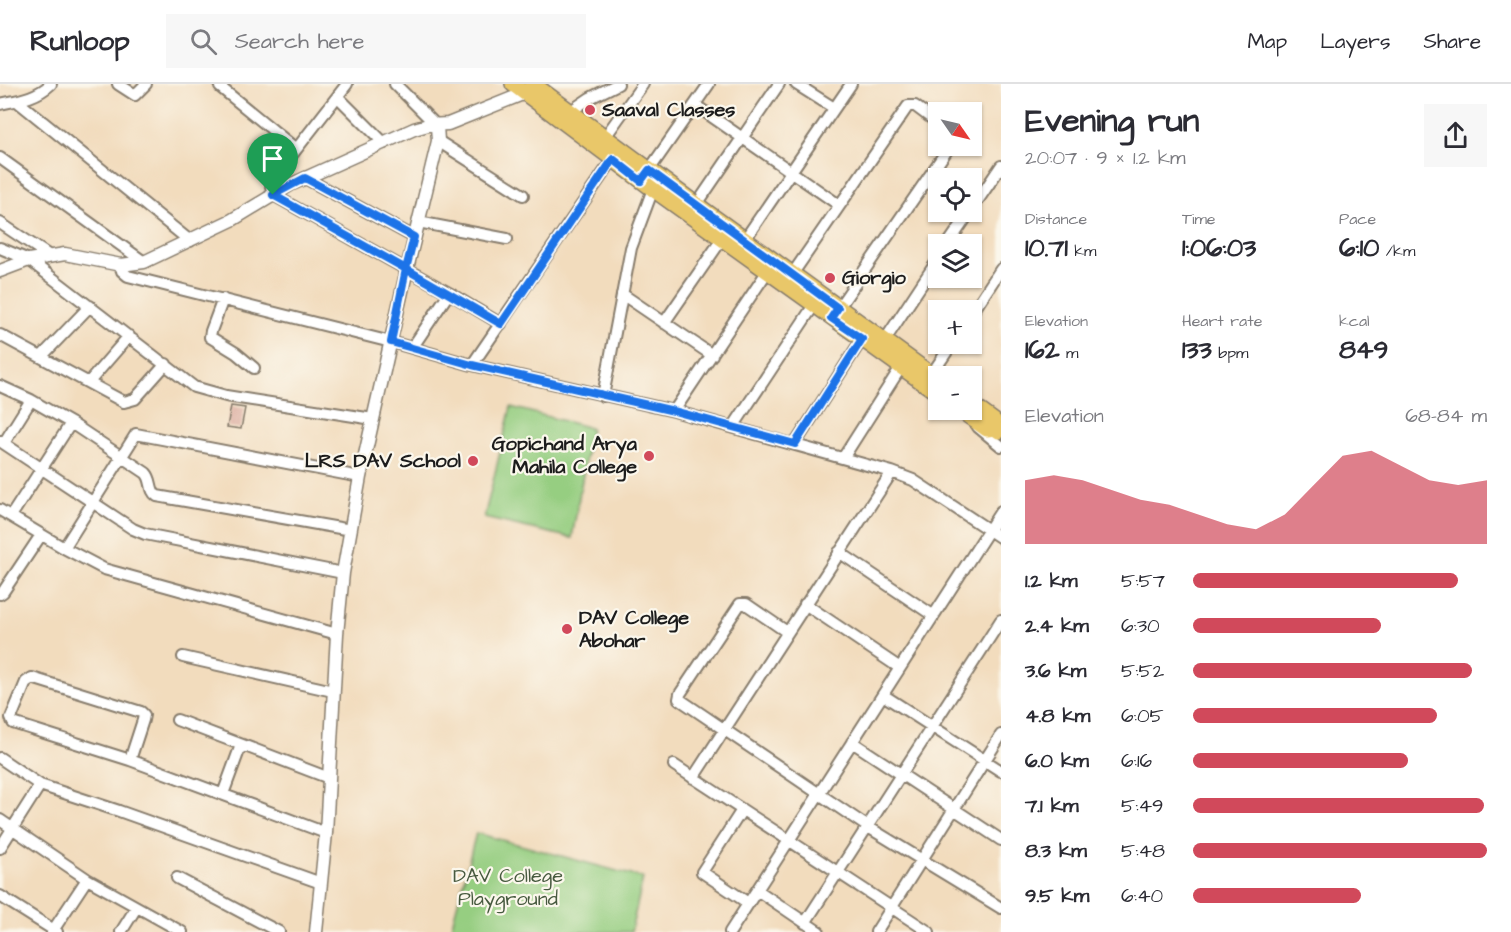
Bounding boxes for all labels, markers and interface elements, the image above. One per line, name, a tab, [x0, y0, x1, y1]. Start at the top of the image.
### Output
search box	[166, 14, 586, 68]
text: Runloop	[30, 22, 130, 61]
icon: search	[187, 25, 220, 58]
text: Search here	[235, 26, 365, 57]
text: Map	[1247, 27, 1287, 56]
text: Layers	[1320, 27, 1390, 56]
text: Share	[1423, 27, 1481, 56]
place label: Saaval Classes	[601, 96, 735, 124]
text: Evening run	[1025, 98, 1199, 144]
north arrow	[928, 102, 982, 156]
map controls	[928, 102, 982, 420]
marker: Saaval Classes	[583, 103, 597, 117]
button: share	[1424, 104, 1487, 167]
pin	[247, 133, 298, 195]
icon: arrive	[256, 142, 289, 175]
text: 20:07 · 9 × 1.2 km	[1025, 144, 1186, 172]
button: locate	[928, 168, 982, 222]
text: Distance	[1025, 208, 1087, 230]
text: Time	[1182, 208, 1216, 230]
text: Pace	[1339, 208, 1376, 230]
text: 10.71	[1025, 230, 1068, 266]
text: 1:06:03	[1182, 230, 1256, 266]
text: 6:10	[1339, 230, 1379, 266]
button: layers	[928, 234, 982, 288]
text: km	[1068, 240, 1096, 262]
text: /km	[1379, 240, 1415, 262]
place label: Giorgio	[842, 264, 907, 293]
marker: Giorgio	[823, 271, 837, 285]
button: +	[928, 300, 982, 354]
text: Elevation	[1025, 310, 1088, 332]
text: Heart rate	[1182, 310, 1262, 332]
text: kcal	[1339, 310, 1370, 332]
text: 162	[1025, 332, 1060, 368]
text: 133	[1182, 332, 1212, 368]
text: 849	[1339, 332, 1388, 368]
text: m	[1060, 342, 1078, 364]
text: bpm	[1212, 342, 1249, 364]
button: −	[928, 366, 982, 420]
text: Elevation	[1025, 402, 1104, 430]
text: 68–84 m	[1405, 402, 1487, 430]
place label: Gopichand Arya Mahila College	[492, 430, 638, 482]
place label: LRS DAV School	[305, 447, 461, 475]
marker: Gopichand Arya Mahila College	[642, 449, 656, 463]
marker: LRS DAV School	[466, 454, 480, 468]
text: 1.2 km	[1025, 567, 1078, 595]
text: 5:57	[1121, 567, 1165, 595]
place label: DAV College Abohar	[579, 604, 689, 655]
text: 2.4 km	[1025, 612, 1089, 640]
text: 6:30	[1121, 612, 1160, 640]
marker: DAV College Abohar	[560, 622, 574, 636]
text: 3.6 km	[1025, 657, 1086, 685]
text: 5:52	[1121, 657, 1164, 685]
text: 4.8 km	[1025, 702, 1090, 730]
text: 6:05	[1121, 702, 1164, 730]
text: 6.0 km	[1025, 747, 1089, 775]
text: 6:16	[1121, 747, 1152, 775]
text: 7.1 km	[1025, 792, 1079, 820]
text: 5:49	[1121, 792, 1164, 820]
text: 8.3 km	[1025, 837, 1087, 865]
text: 5:48	[1121, 837, 1165, 865]
park label: DAV College Playground	[453, 862, 563, 914]
text: 9.5 km	[1025, 882, 1089, 910]
text: 6:40	[1121, 882, 1163, 910]

